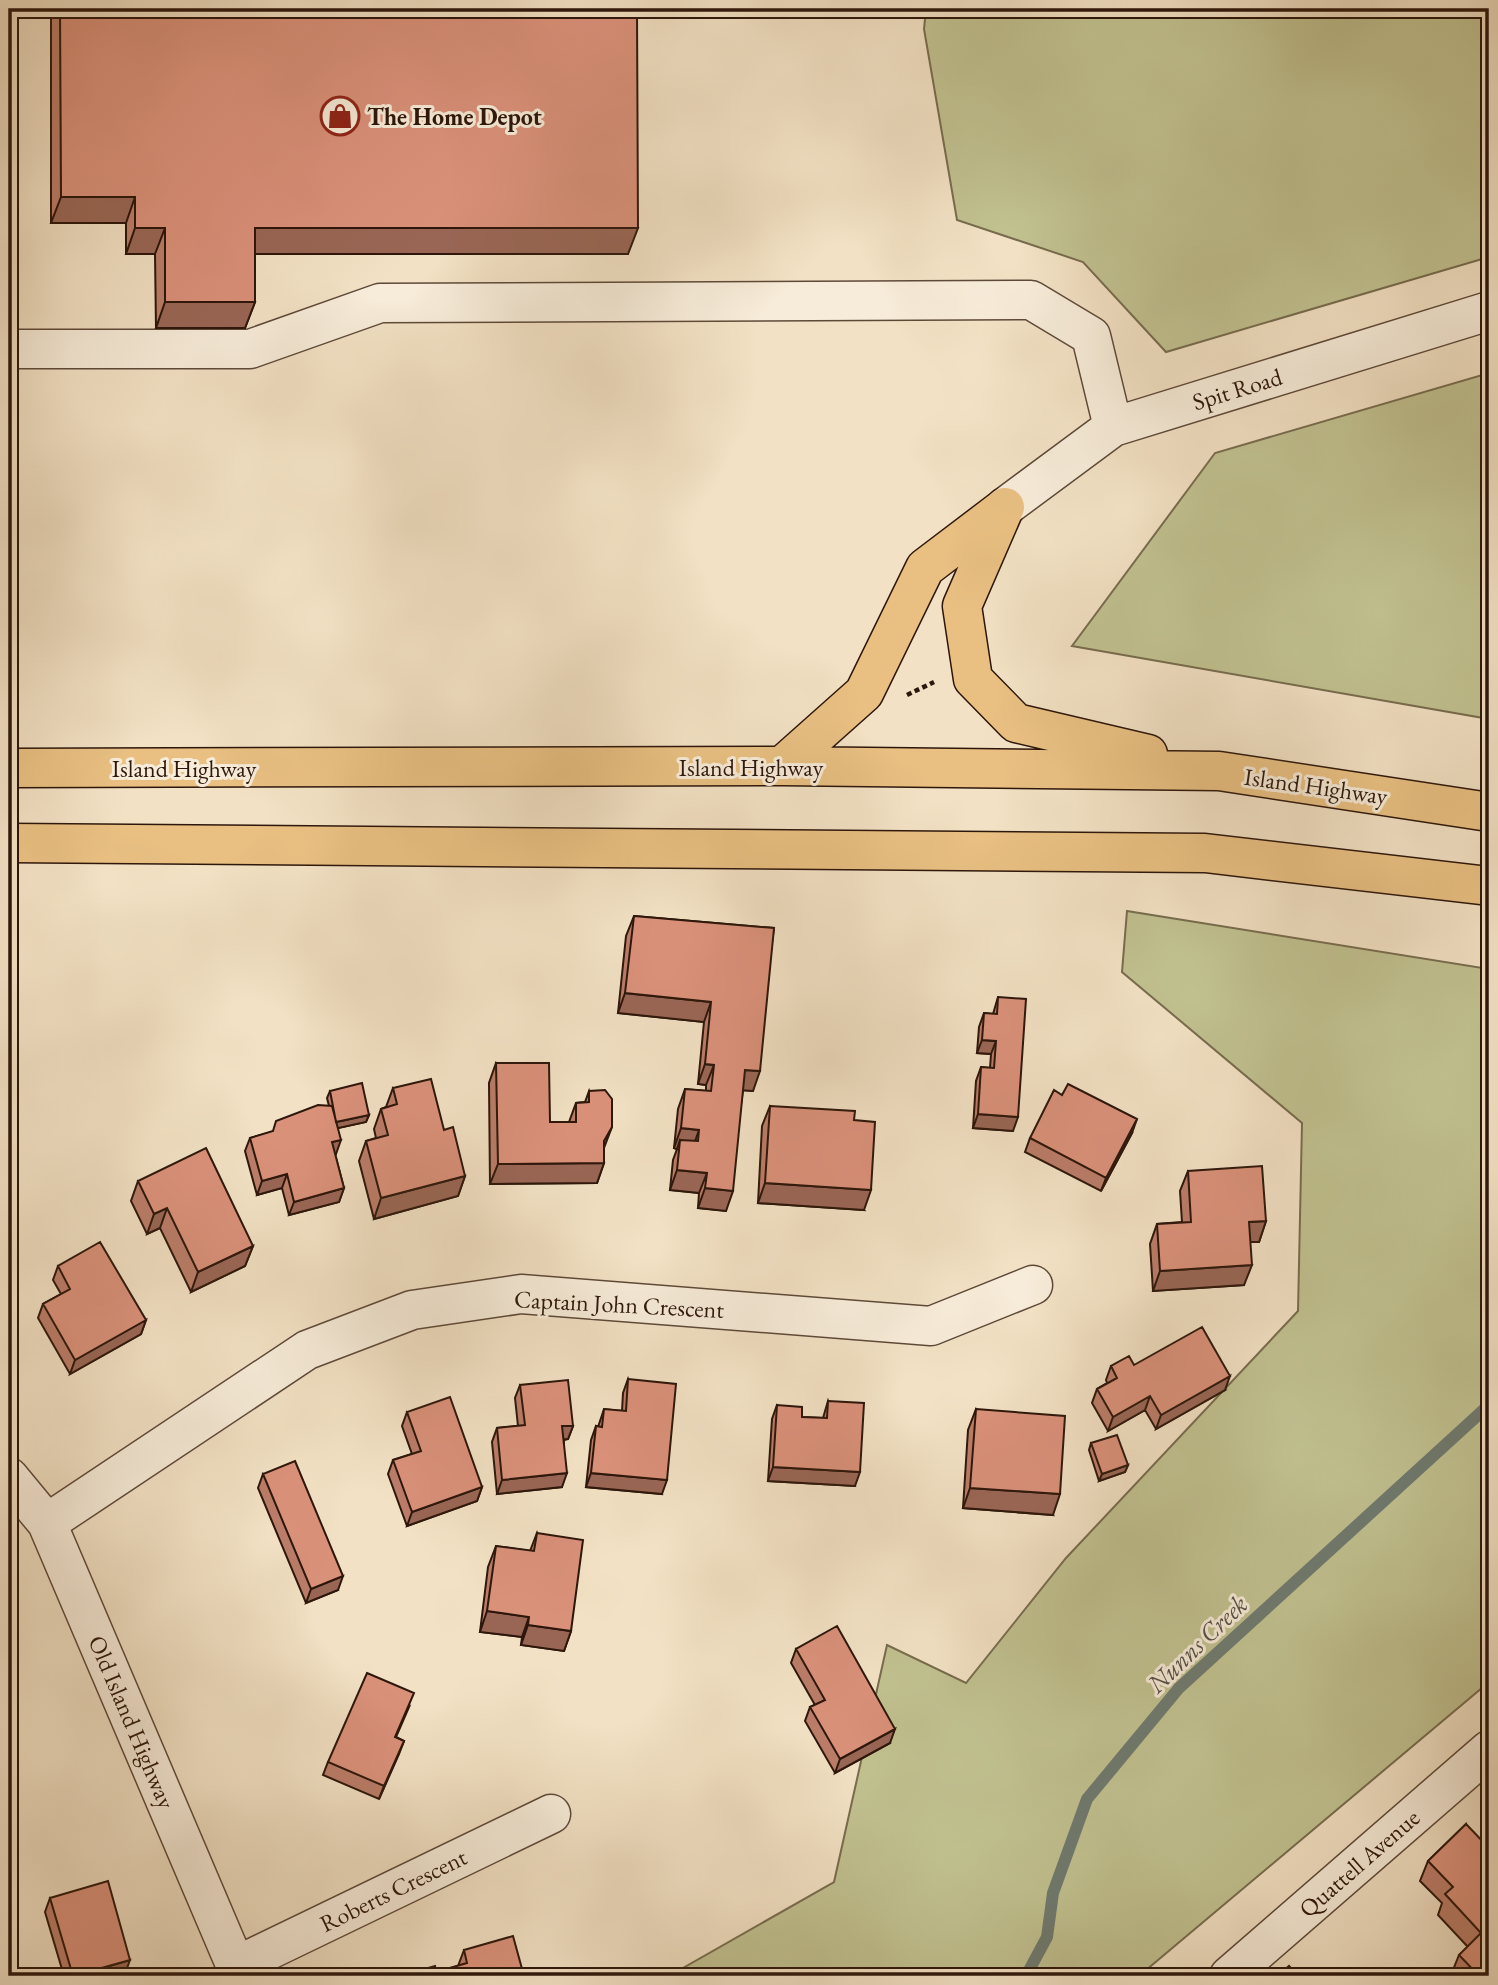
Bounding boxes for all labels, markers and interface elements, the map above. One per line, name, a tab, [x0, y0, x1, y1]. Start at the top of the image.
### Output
shop icon: The Home Depot	[319, 95, 361, 137]
place label: The Home Depot	[367, 101, 542, 132]
street label: Spit Road	[1188, 360, 1286, 417]
street label: Island Highway	[679, 752, 824, 783]
street label: Island Highway	[112, 753, 257, 784]
street label: Island Highway	[1242, 761, 1390, 811]
street label: Captain John Crescent	[513, 1283, 725, 1325]
water label: Nunns Creek	[1139, 1587, 1255, 1701]
street label: Old Island Highway	[82, 1631, 183, 1814]
street label: Quattell Avenue	[1292, 1802, 1426, 1924]
street label: Roberts Crescent	[314, 1841, 472, 1939]

